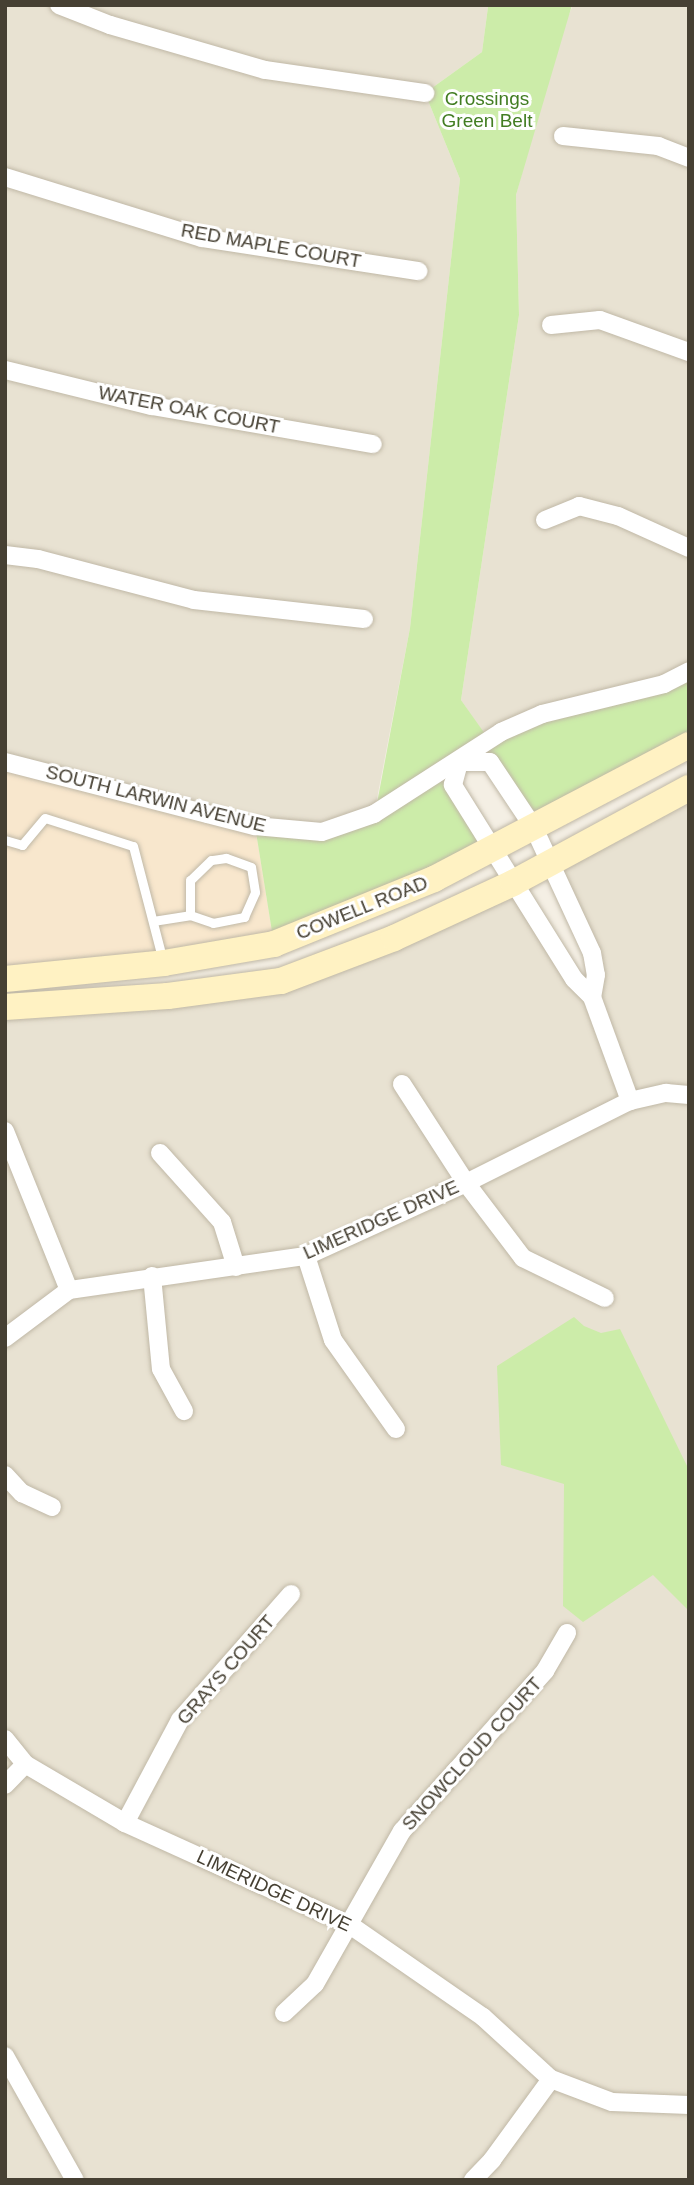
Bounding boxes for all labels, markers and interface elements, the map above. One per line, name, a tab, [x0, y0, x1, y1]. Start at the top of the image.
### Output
park label: Crossings Green Belt	[442, 88, 532, 132]
street label: RED MAPLE COURT	[179, 219, 363, 273]
street label: WATER OAK COURT	[96, 381, 282, 439]
street label: SOUTH LARWIN AVENUE	[43, 760, 269, 838]
street label: COWELL ROAD	[293, 871, 431, 945]
street label: LIMERIDGE DRIVE	[300, 1175, 462, 1265]
street label: GRAYS COURT	[172, 1611, 280, 1729]
street label: SNOWCLOUD COURT	[397, 1673, 547, 1835]
street label: LIMERIDGE DRIVE	[193, 1845, 355, 1937]

